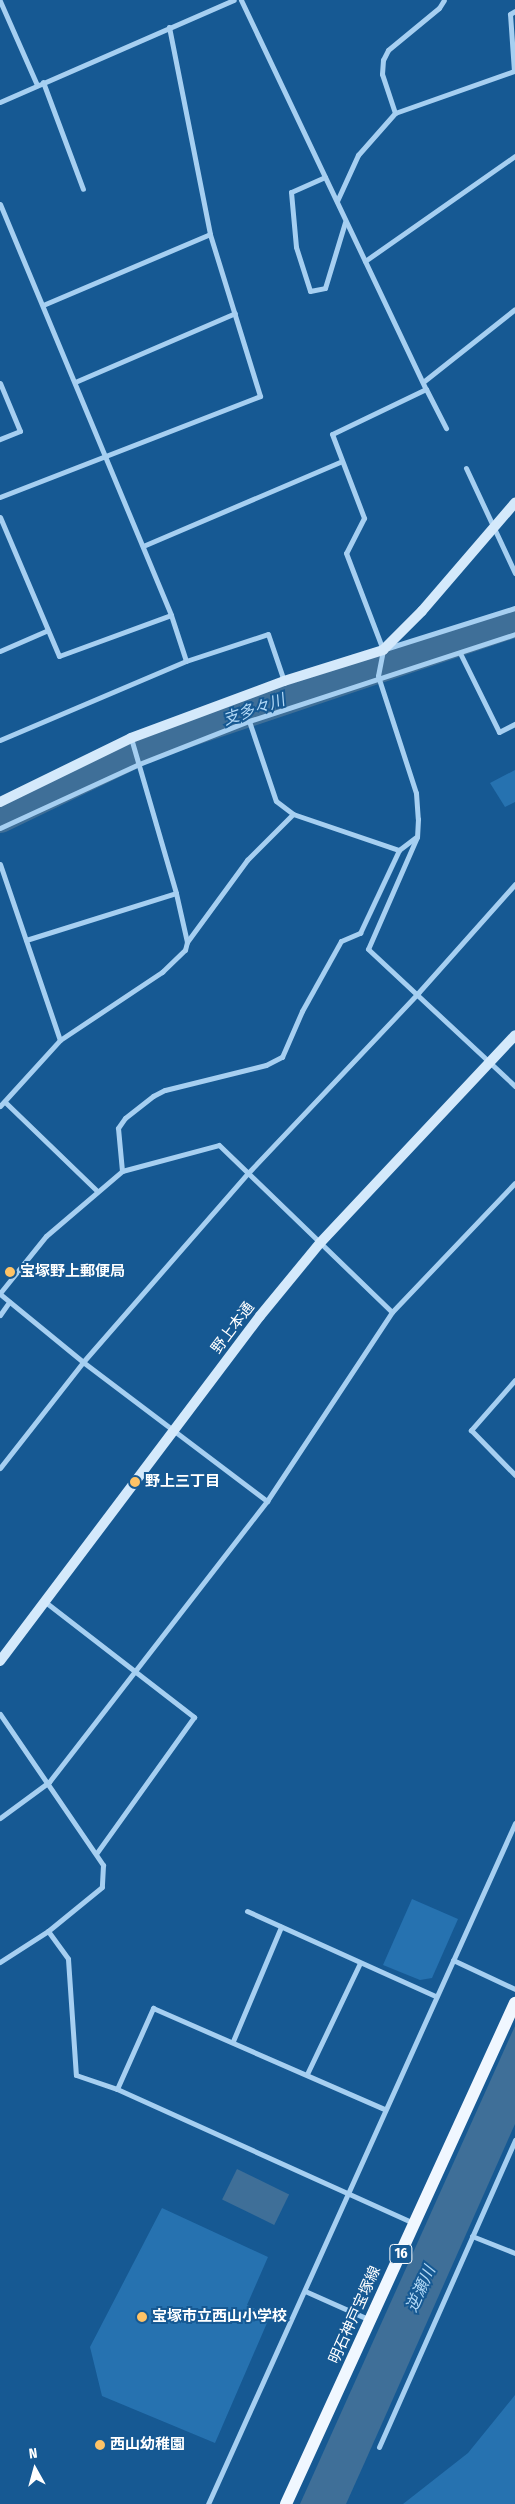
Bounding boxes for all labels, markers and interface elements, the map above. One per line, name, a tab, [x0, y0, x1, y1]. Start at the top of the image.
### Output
water label: 支多々川	[221, 691, 287, 729]
place label: 宝塚野上郵便局	[20, 1263, 125, 1281]
marker: 宝塚野上郵便局	[4, 1266, 16, 1278]
street label: 野上本通	[208, 1299, 258, 1357]
place label: 野上三丁目	[145, 1473, 220, 1491]
marker: 野上三丁目	[129, 1476, 141, 1488]
road number: 16	[388, 2242, 414, 2266]
street label: 明石神戸宝塚線	[325, 2263, 385, 2367]
water label: 逆瀬川	[402, 2263, 440, 2315]
place label: 宝塚市立西山小学校	[152, 2308, 287, 2326]
marker: 宝塚市立西山小学校	[136, 2311, 148, 2323]
place label: 西山幼稚園	[110, 2436, 185, 2454]
marker: 西山幼稚園	[94, 2439, 106, 2451]
north arrow	[10, 2444, 60, 2494]
text: N	[28, 2445, 38, 2463]

